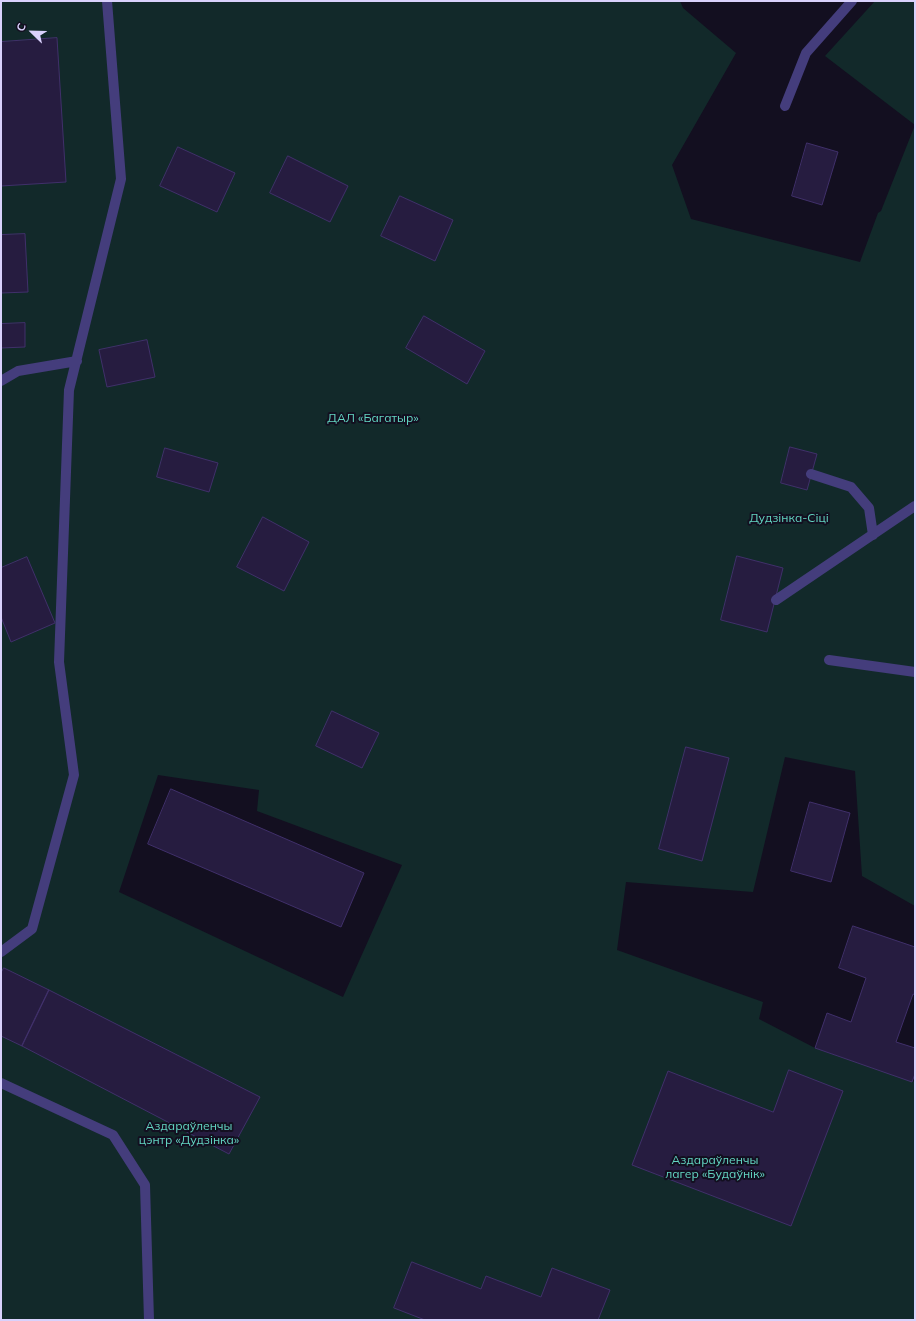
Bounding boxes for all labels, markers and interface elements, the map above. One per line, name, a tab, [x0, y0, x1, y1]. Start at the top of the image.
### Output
north arrow	[12, 12, 52, 52]
text: С	[13, 21, 29, 34]
park label: ДАЛ «Багатыр»	[327, 411, 419, 425]
park label: Дудзінка-Сіці	[749, 511, 829, 525]
park label: Аздараўленчы цэнтр «Дудзінка»	[139, 1119, 239, 1147]
park label: Аздараўленчы лагер «Будаўнік»	[665, 1153, 765, 1181]

